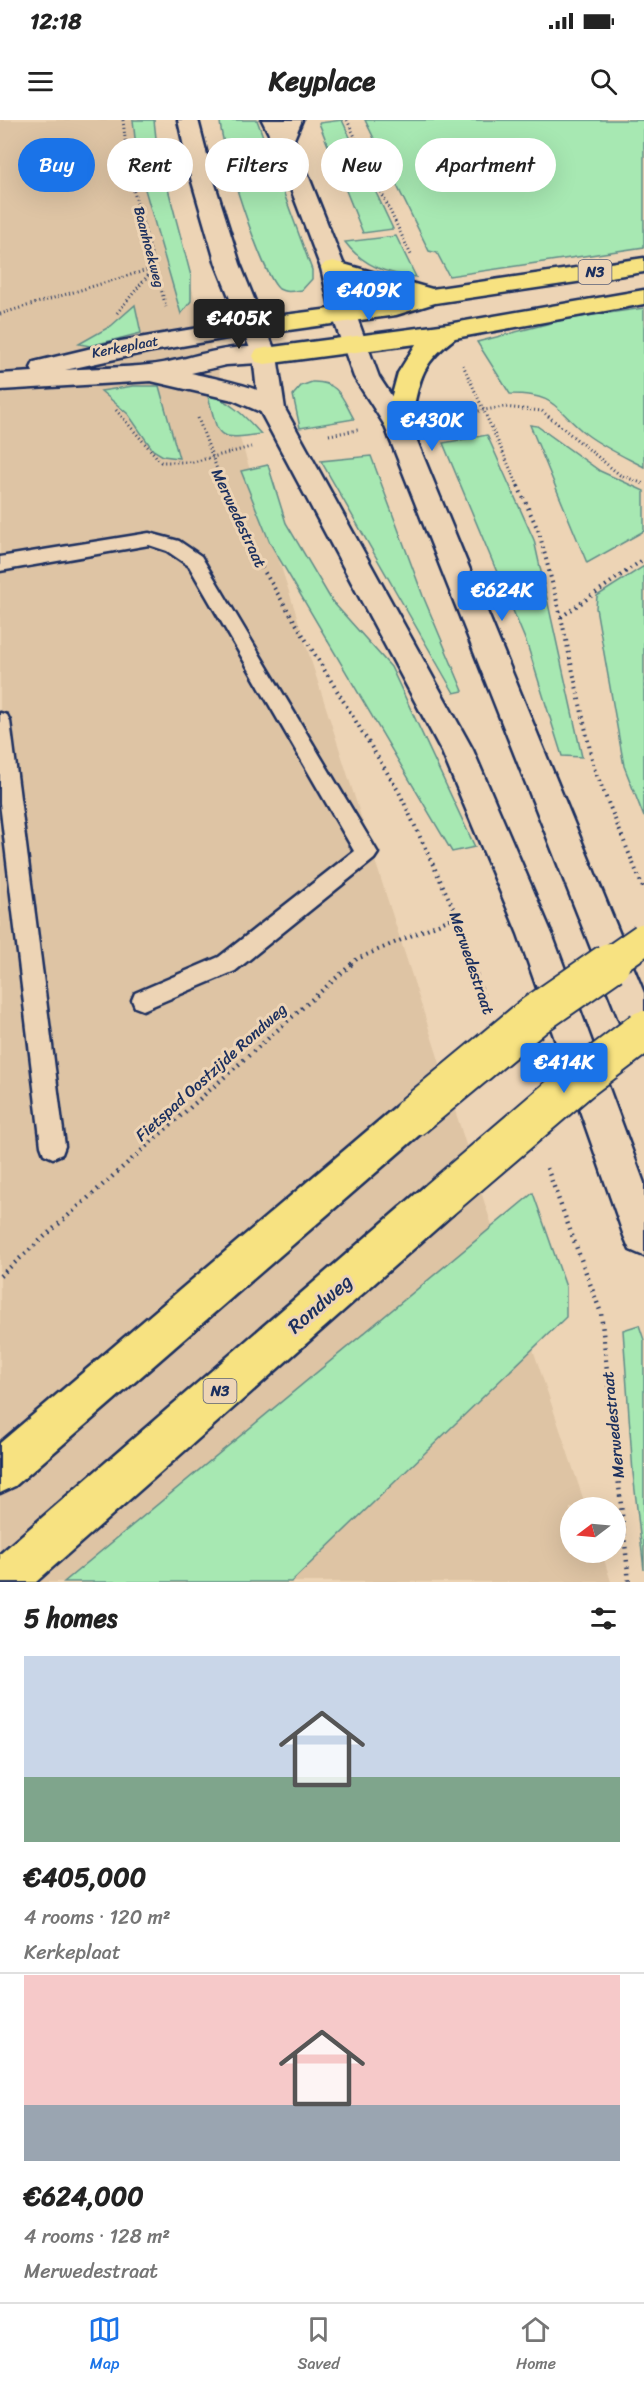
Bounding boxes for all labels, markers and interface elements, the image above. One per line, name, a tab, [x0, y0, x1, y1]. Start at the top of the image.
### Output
text: 12:18	[30, 2, 81, 41]
text: Keyplace	[269, 57, 375, 105]
icon: menu	[24, 65, 57, 98]
icon: search	[587, 65, 620, 98]
chip: Buy	[18, 138, 95, 192]
chip: Rent	[107, 138, 193, 192]
chip: Filters	[205, 138, 309, 192]
chip: New	[321, 138, 403, 192]
chip: Apartment	[415, 138, 556, 192]
street label: Baanhoekweg	[126, 204, 172, 290]
road number: N3	[578, 260, 612, 284]
pin: €409K	[327, 271, 411, 322]
text: €409K	[338, 273, 400, 308]
pin: €405K	[197, 299, 281, 350]
text: €405K	[208, 301, 270, 336]
street label: Kerkeplaat	[89, 328, 161, 366]
pin: €430K	[390, 401, 474, 452]
text: €430K	[401, 403, 463, 438]
street label: Merwedestraat	[203, 463, 275, 573]
pin: €624K	[460, 571, 544, 622]
text: €624K	[472, 573, 532, 608]
street label: Merwedestraat	[441, 908, 503, 1018]
street label: Fietspad Oostzijde Rondweg	[128, 995, 294, 1149]
pin: €414K	[522, 1043, 606, 1094]
text: €414K	[534, 1045, 594, 1080]
street label: Rondweg	[279, 1265, 361, 1343]
street label: Merwedestraat	[593, 1370, 633, 1480]
road number: N3	[204, 1379, 236, 1403]
north arrow	[560, 1497, 626, 1563]
map controls	[560, 1497, 626, 1563]
text: 5 homes	[24, 1595, 117, 1641]
icon: filters	[587, 1602, 620, 1635]
icon: home	[268, 1695, 376, 1803]
text: €405,000	[24, 1854, 146, 1900]
text: 4 rooms · 120 m²	[24, 1900, 171, 1935]
text: Kerkeplaat	[24, 1935, 121, 1970]
icon: home	[268, 2014, 376, 2122]
text: €624,000	[24, 2173, 144, 2219]
text: 4 rooms · 128 m²	[24, 2219, 170, 2254]
text: Merwedestraat	[24, 2254, 158, 2289]
tab: Map	[88, 2313, 121, 2378]
tab: Saved	[297, 2313, 340, 2378]
tab: Home	[516, 2313, 556, 2378]

